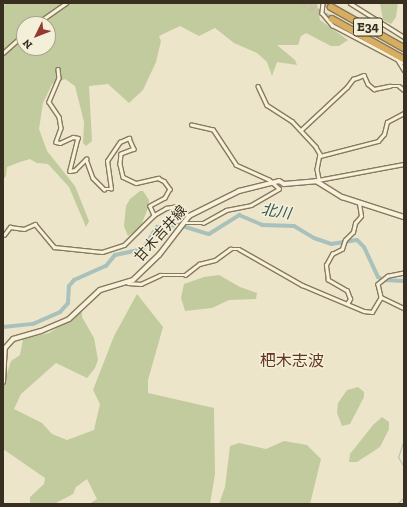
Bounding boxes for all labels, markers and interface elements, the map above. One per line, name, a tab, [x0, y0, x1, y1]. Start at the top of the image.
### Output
north arrow	[16, 16, 56, 56]
road number: E34	[352, 16, 384, 38]
text: N	[20, 36, 35, 51]
water label: 北川	[260, 201, 292, 223]
street label: 甘木吉井線	[131, 202, 191, 266]
district label: 杷木志波	[260, 351, 324, 371]

